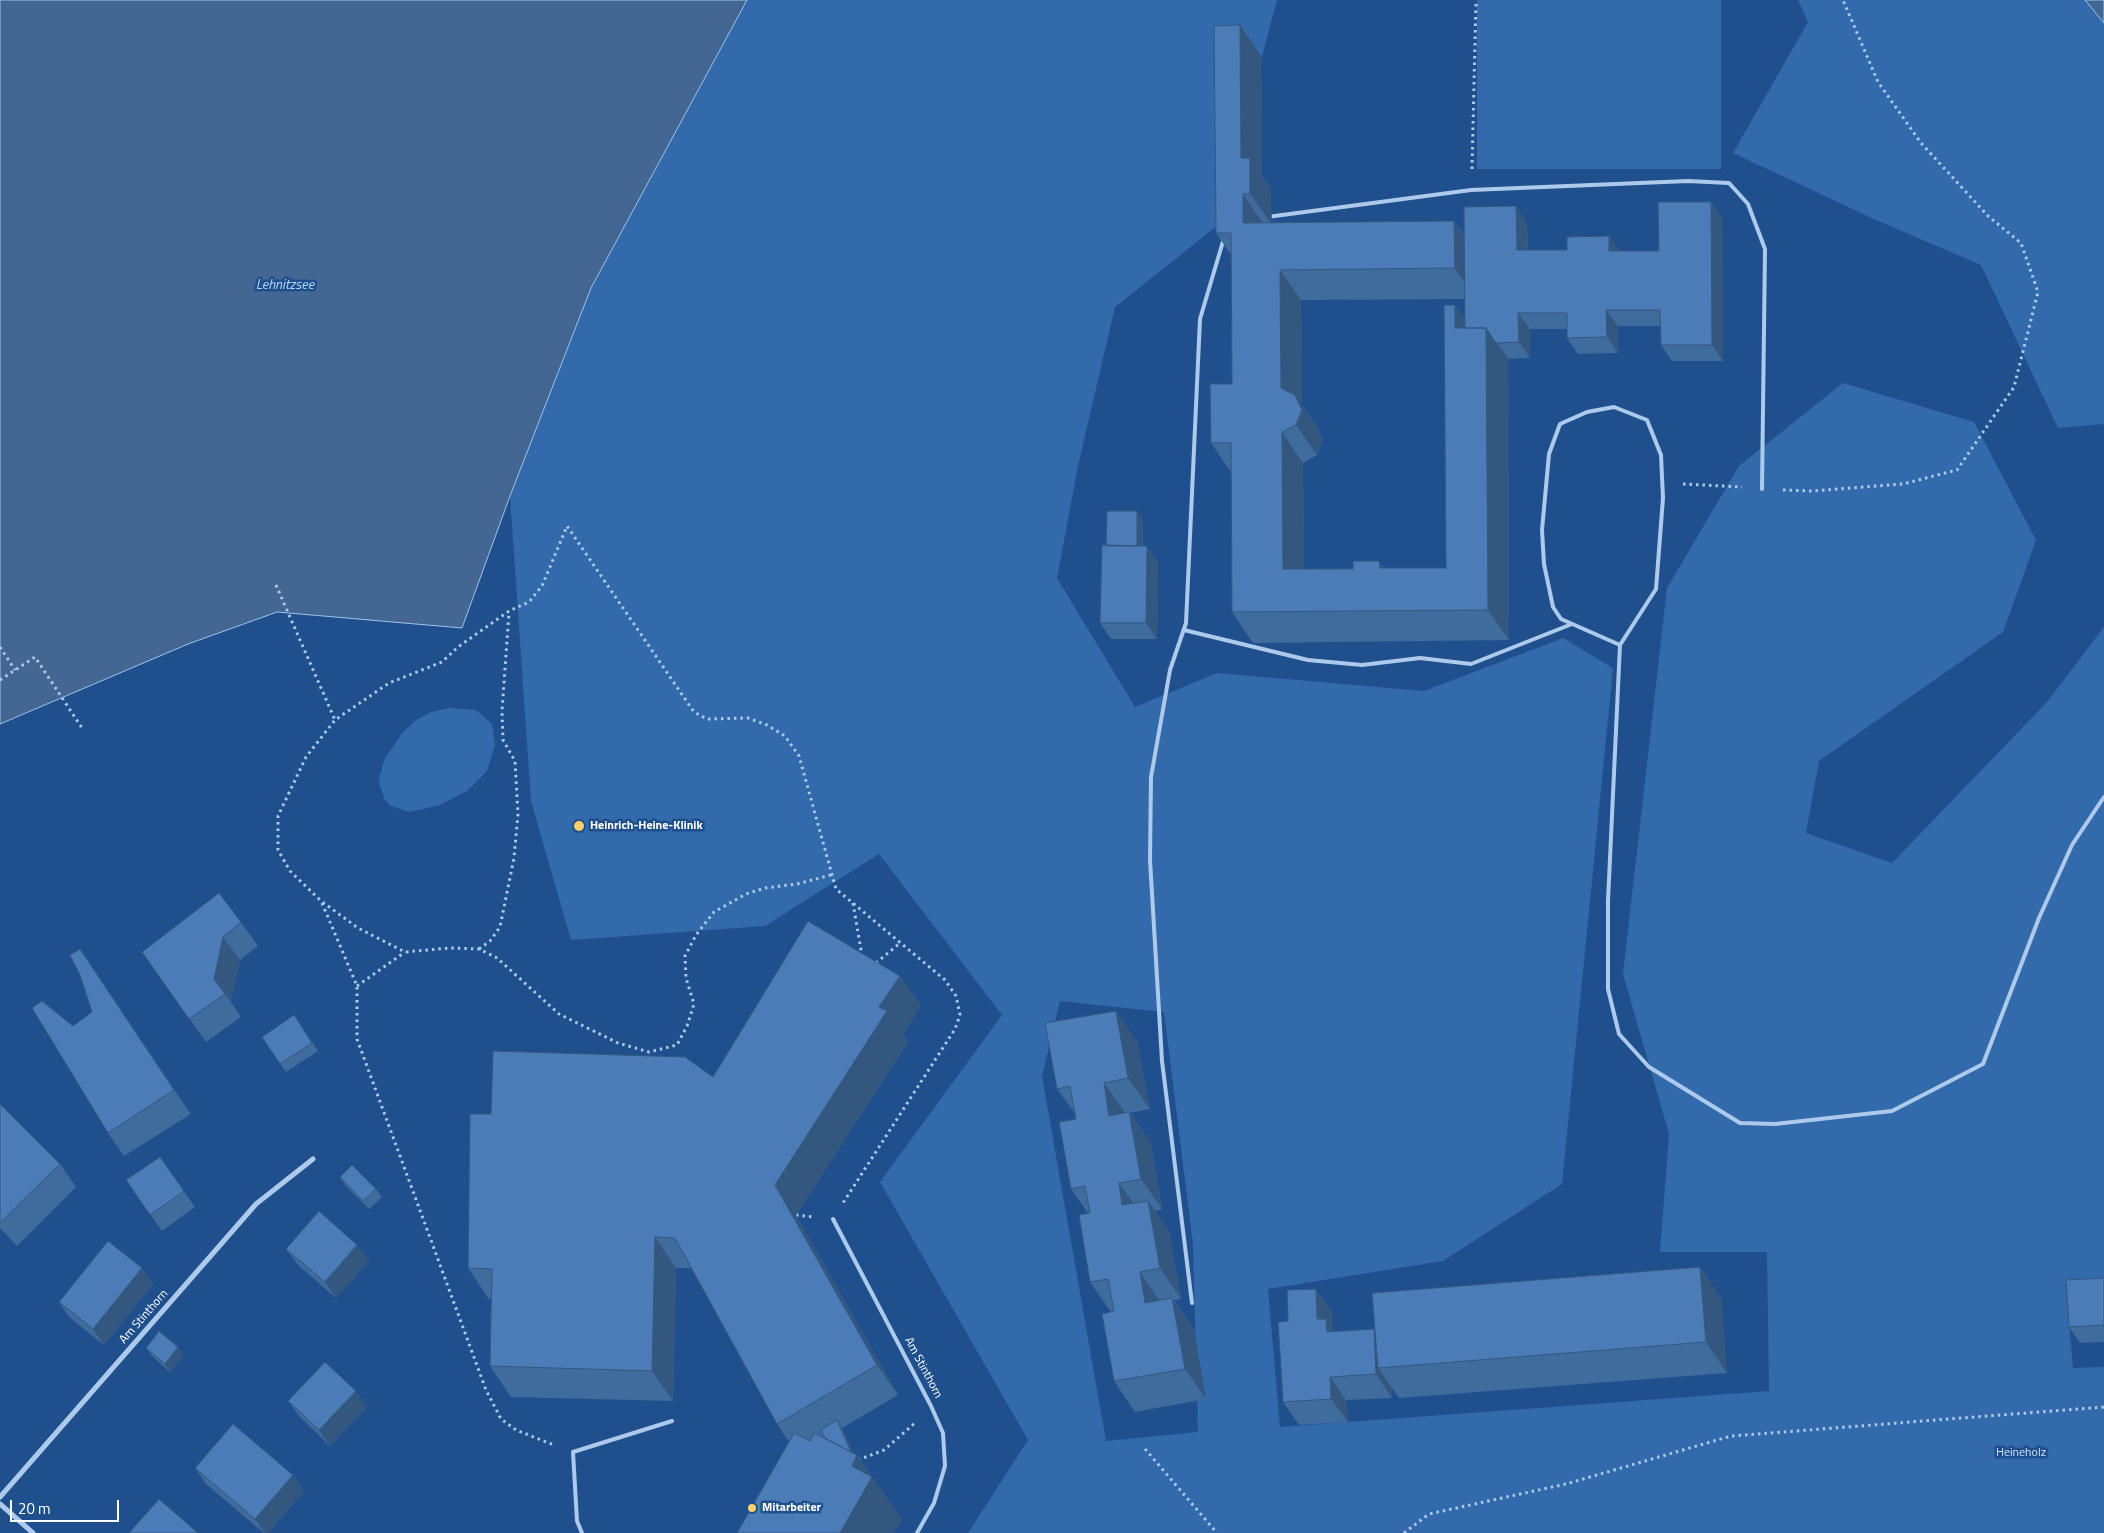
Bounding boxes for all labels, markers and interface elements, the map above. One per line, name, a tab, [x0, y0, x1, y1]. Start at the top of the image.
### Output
water label: Lehnitzsee	[256, 278, 314, 294]
marker: Heinrich-Heine-Klinik	[572, 819, 586, 833]
place label: Heinrich-Heine-Klinik	[590, 819, 703, 833]
street label: Am Stinthorn	[117, 1287, 171, 1347]
street label: Am Stinthorn	[901, 1335, 945, 1401]
park label: Heineholz	[1996, 1446, 2046, 1460]
scale bar	[12, 1490, 121, 1522]
text: 20 m	[18, 1497, 51, 1520]
place label: Mitarbeiter	[762, 1501, 821, 1515]
marker: Mitarbeiter	[746, 1502, 758, 1514]

